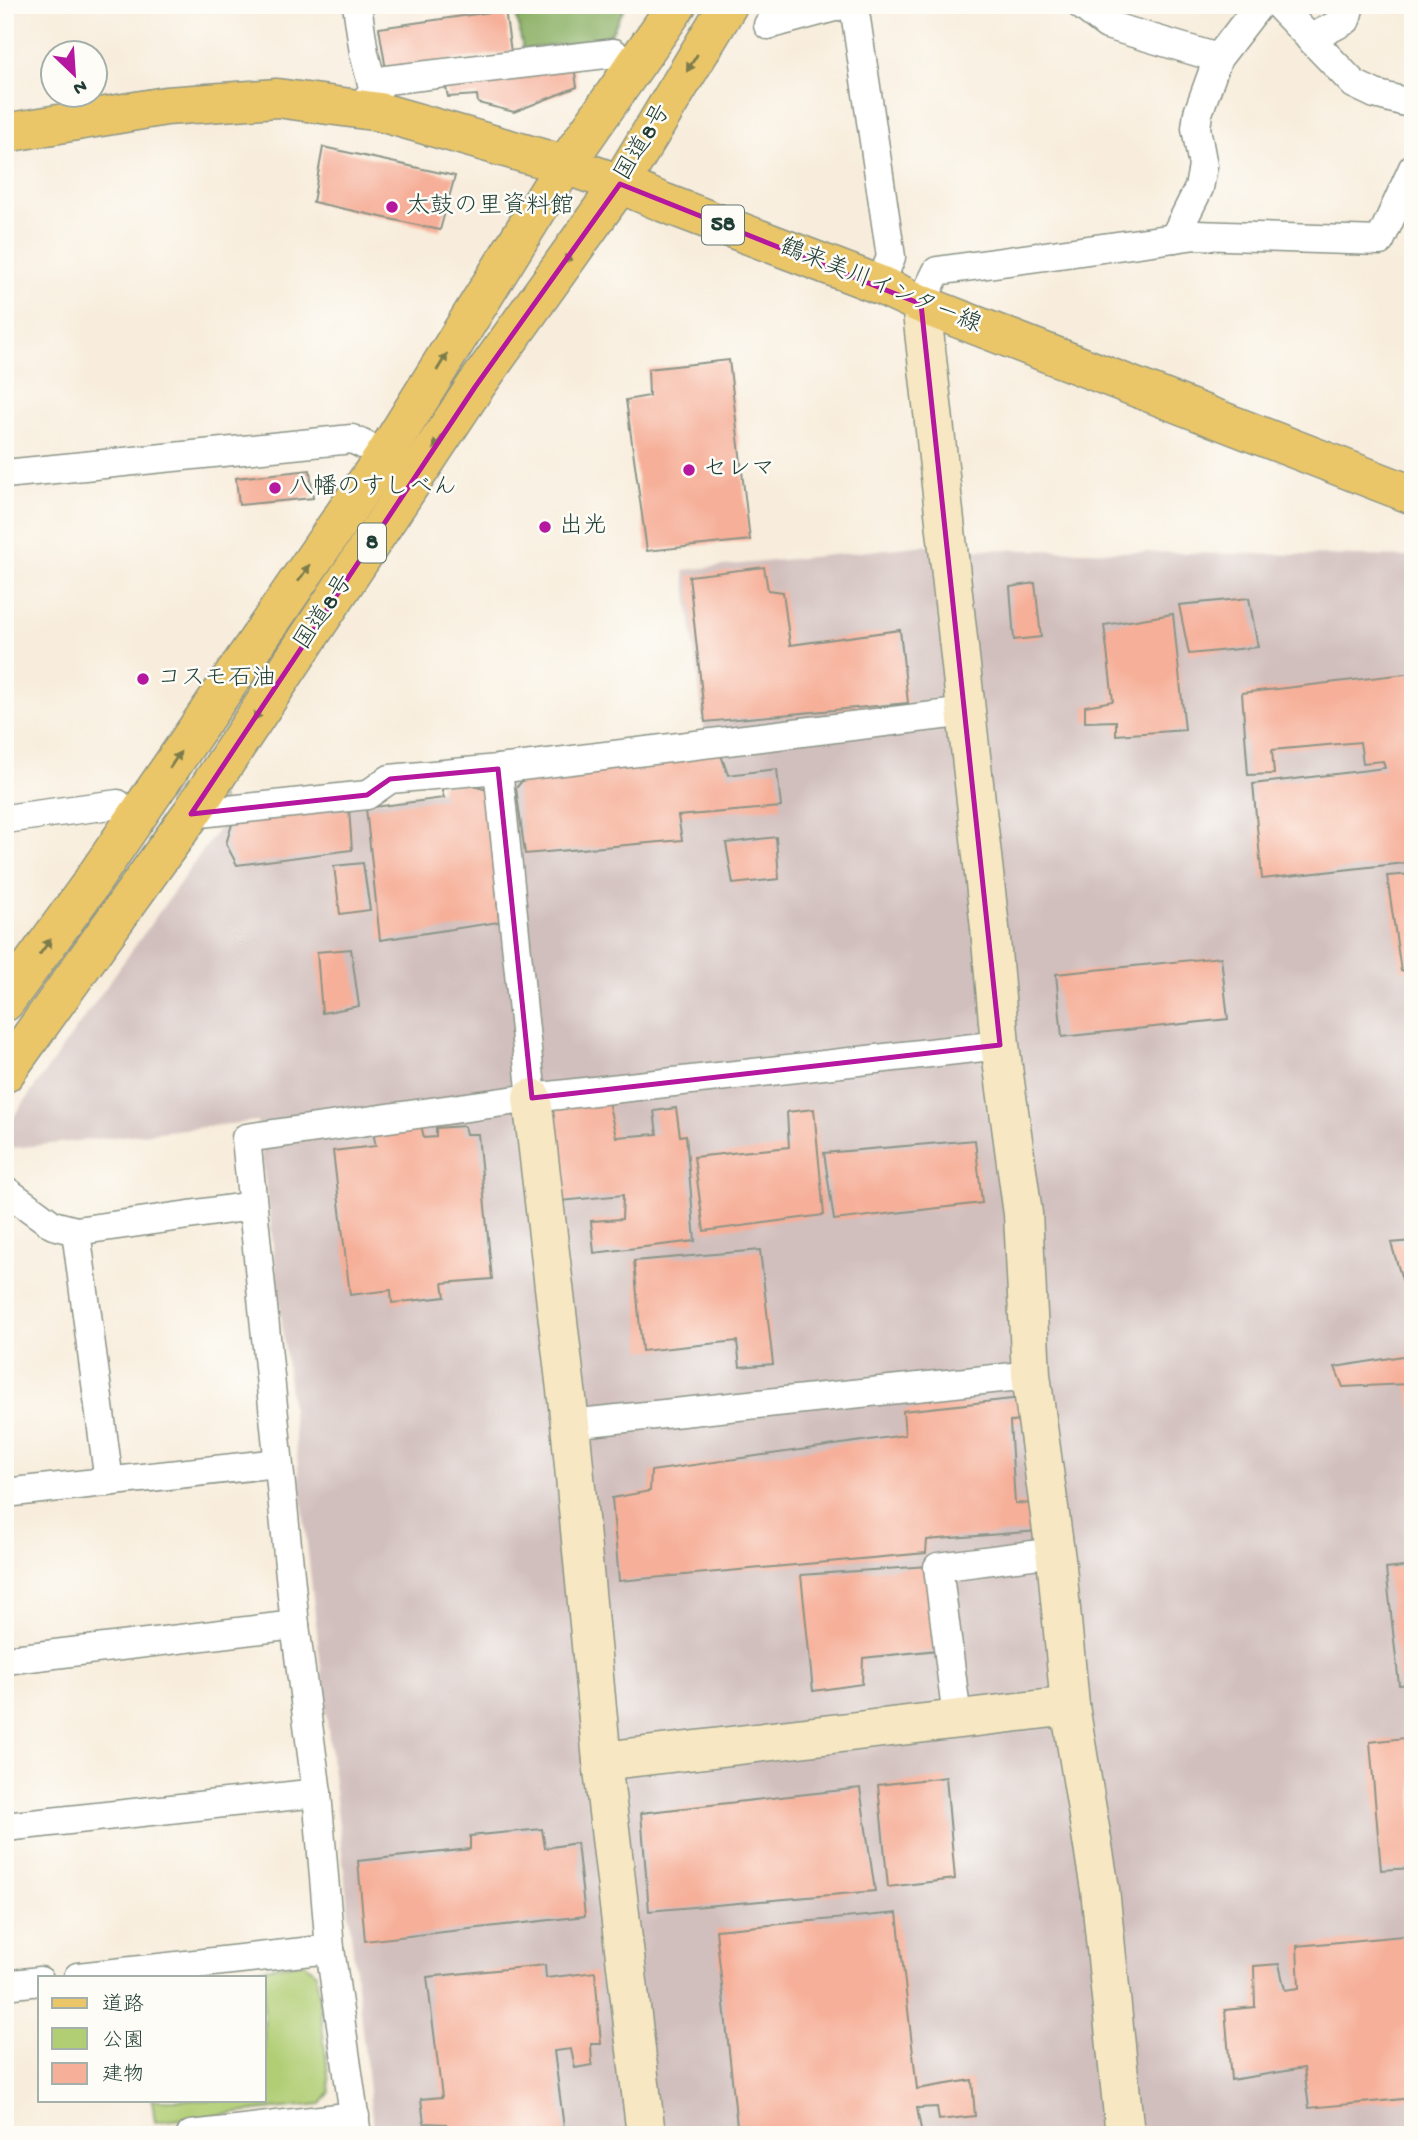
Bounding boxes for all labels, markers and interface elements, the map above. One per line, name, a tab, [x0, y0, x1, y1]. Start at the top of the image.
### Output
north arrow	[38, 38, 108, 108]
one-way arrow	[685, 53, 698, 73]
text: N	[69, 73, 90, 99]
street label: 国道8号	[609, 99, 678, 187]
place label: 太鼓の里資料館	[406, 191, 574, 222]
marker: 太鼓の里資料館	[384, 199, 400, 215]
road number: 58	[702, 206, 744, 244]
street label: 鶴来美川インター線	[775, 231, 986, 341]
one-way arrow	[563, 246, 577, 264]
one-way arrow	[435, 352, 448, 371]
one-way arrow	[433, 431, 446, 451]
place label: セレマ	[703, 456, 775, 485]
marker: セレマ	[681, 462, 697, 478]
place label: 八幡のすしべん	[289, 474, 457, 503]
marker: 八幡のすしべん	[267, 480, 283, 496]
place label: 出光	[559, 513, 607, 542]
marker: 出光	[537, 519, 553, 535]
road number: 8	[358, 524, 386, 562]
one-way arrow	[297, 563, 310, 582]
street label: 国道8号	[288, 569, 361, 656]
place label: コスモ石油	[157, 665, 276, 694]
marker: コスモ石油	[135, 671, 151, 687]
one-way arrow	[253, 703, 266, 722]
one-way arrow	[168, 751, 182, 769]
one-way arrow	[38, 938, 52, 956]
legend	[38, 1976, 266, 2102]
text: 道路	[102, 1993, 144, 2019]
text: 公園	[102, 2030, 144, 2055]
text: 建物	[102, 2063, 144, 2089]

